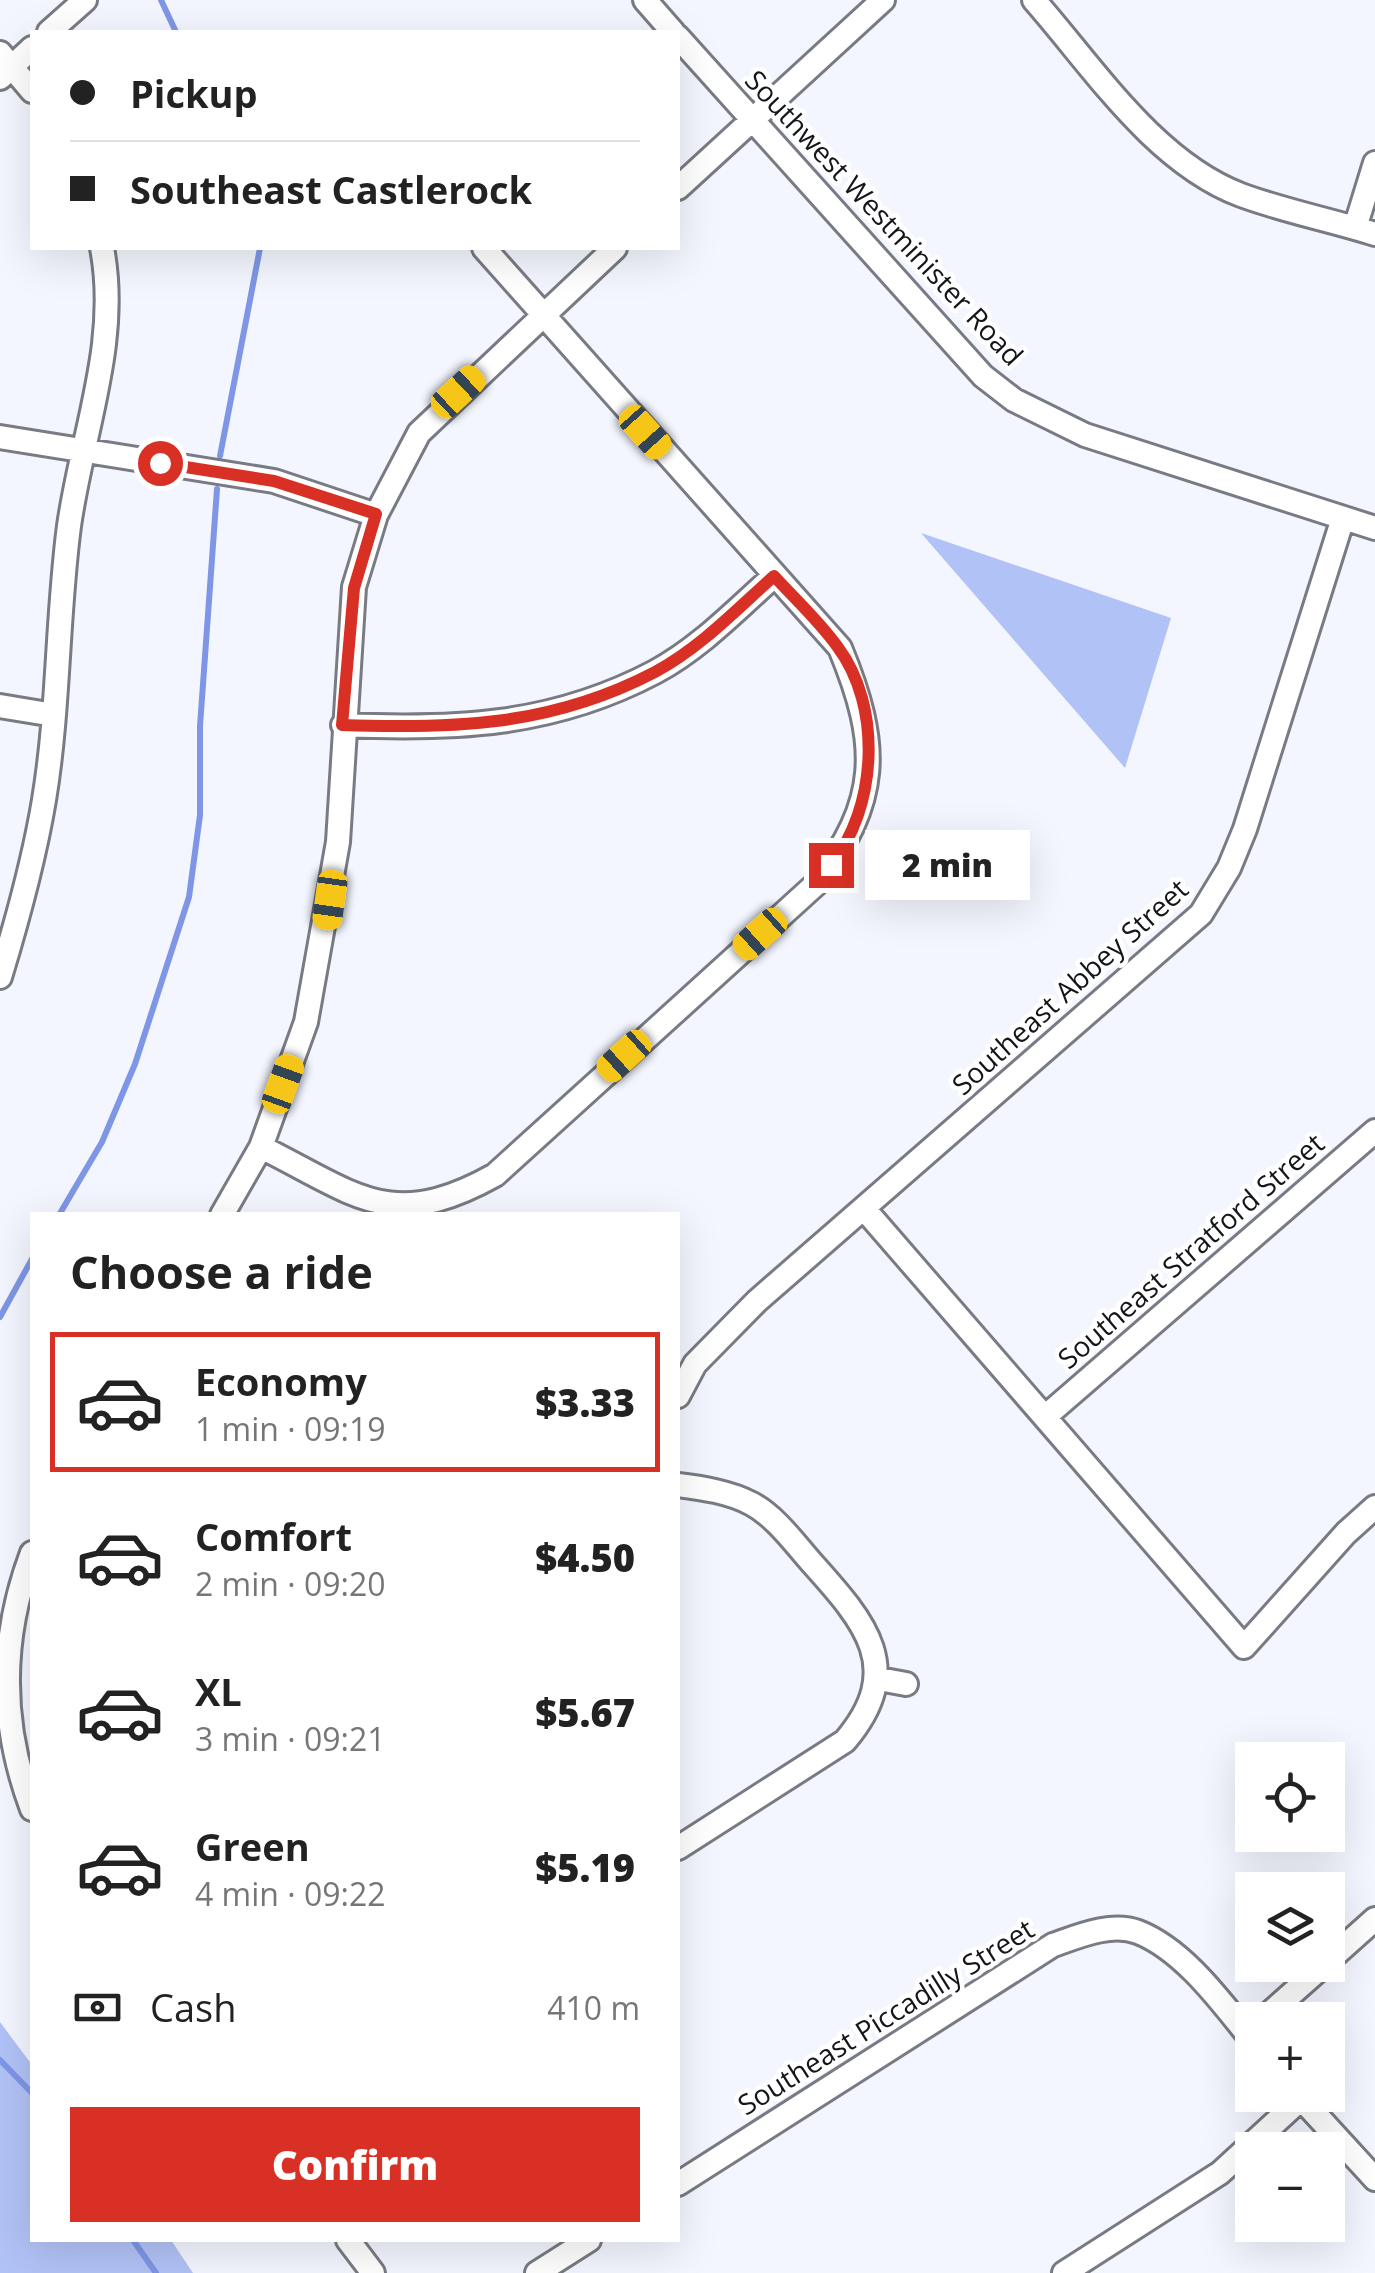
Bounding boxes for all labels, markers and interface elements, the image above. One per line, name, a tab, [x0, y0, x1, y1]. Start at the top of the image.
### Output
street label: Southwest Westminister Road	[737, 61, 1032, 373]
text: Pickup	[130, 67, 258, 119]
text: Southeast Castlerock	[130, 163, 532, 215]
car	[426, 361, 490, 423]
car	[614, 400, 676, 464]
route start	[138, 441, 183, 486]
callout: 2 min	[866, 830, 1031, 900]
route end	[809, 843, 854, 888]
text: 2 min	[902, 843, 993, 886]
car	[311, 868, 349, 932]
street label: Southeast Abbey Street	[943, 870, 1196, 1103]
car	[728, 903, 792, 965]
car	[592, 1025, 656, 1087]
car	[259, 1051, 307, 1117]
street label: Southeast Stratford Street	[1049, 1124, 1332, 1376]
text: Choose a ride	[70, 1241, 373, 1302]
text: Economy	[195, 1355, 367, 1407]
icon: car	[75, 1357, 165, 1447]
text: $3.33	[535, 1376, 635, 1428]
text: 1 min · 09:19	[195, 1407, 386, 1450]
text: Comfort	[195, 1510, 352, 1562]
icon: car	[75, 1512, 165, 1602]
text: $4.50	[535, 1531, 635, 1583]
text: 2 min · 09:20	[195, 1562, 386, 1605]
text: XL	[195, 1665, 242, 1717]
icon: car	[75, 1667, 165, 1757]
text: $5.67	[535, 1686, 635, 1738]
text: 3 min · 09:21	[195, 1717, 386, 1760]
map controls	[1235, 1742, 1345, 2242]
button: locate	[1235, 1742, 1345, 1852]
text: Green	[195, 1820, 310, 1872]
icon: car	[75, 1822, 165, 1912]
text: $5.19	[535, 1841, 635, 1893]
text: 4 min · 09:22	[195, 1872, 386, 1915]
button: layers	[1235, 1872, 1345, 1982]
street label: Southeast Piccadilly Street	[730, 1909, 1041, 2123]
icon: cash	[70, 1980, 125, 2035]
text: Cash	[150, 1981, 236, 2033]
text: 410 m	[547, 1986, 640, 2029]
button: +	[1235, 2002, 1345, 2112]
button: Confirm	[70, 2107, 640, 2222]
button: −	[1235, 2132, 1345, 2242]

